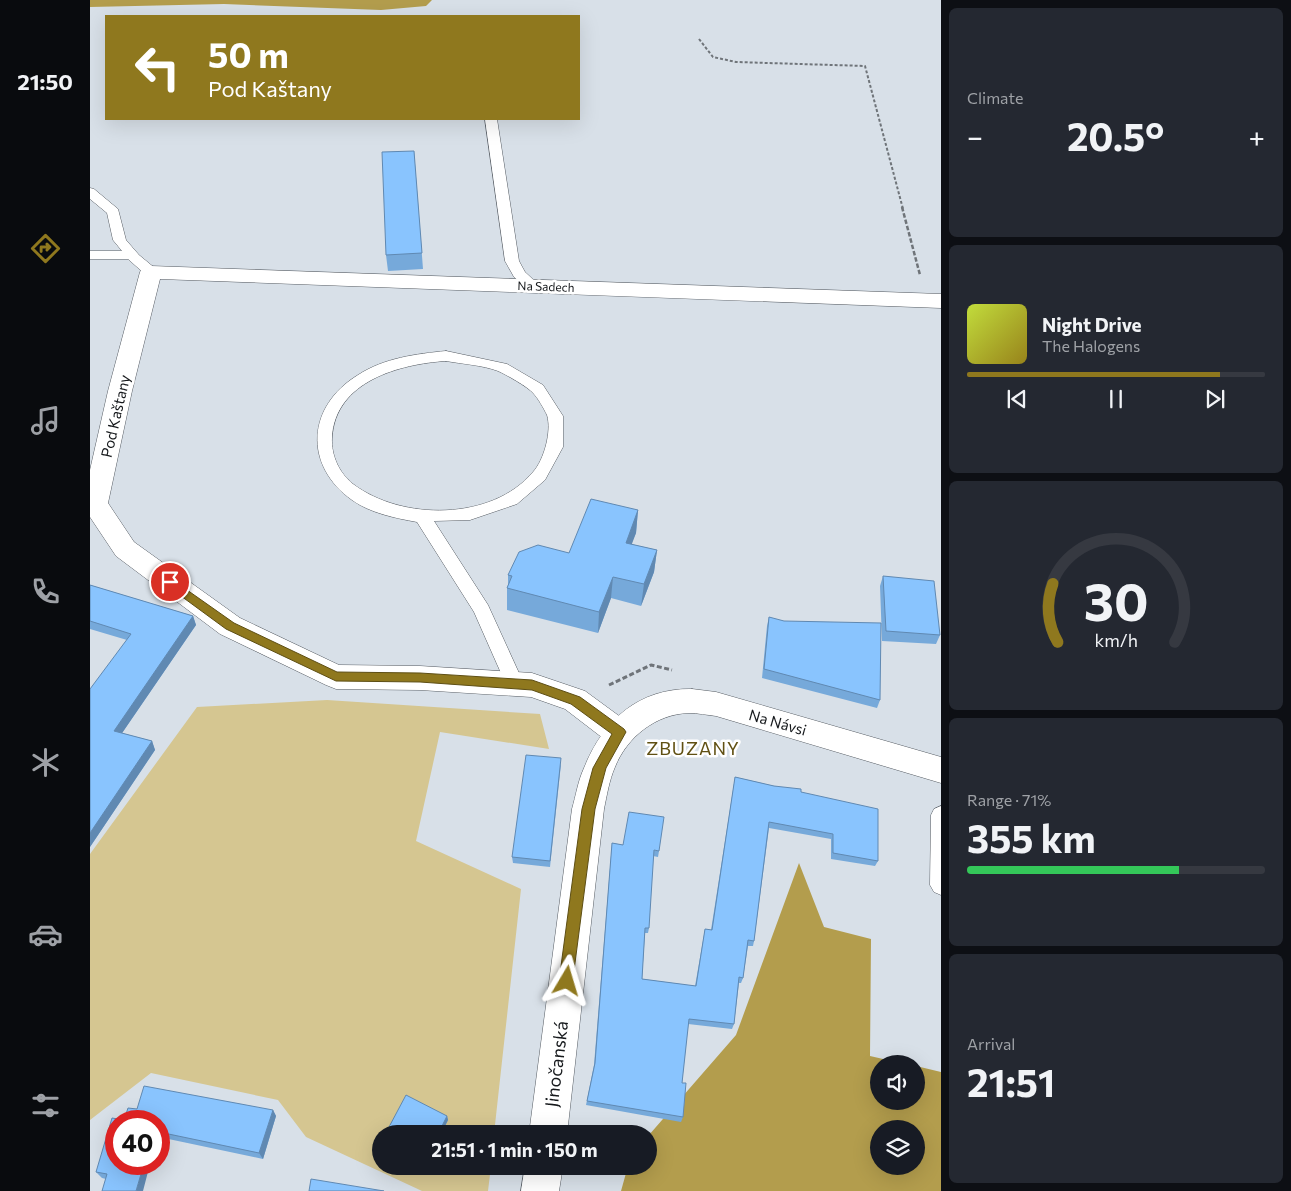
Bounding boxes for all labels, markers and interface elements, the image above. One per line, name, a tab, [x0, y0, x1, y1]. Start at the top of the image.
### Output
text: 50 m	[208, 32, 289, 75]
icon: left	[125, 35, 190, 100]
text: 21:50	[17, 68, 73, 95]
text: Pod Kaštany	[208, 75, 332, 102]
text: Climate	[967, 88, 1023, 107]
text: 20.5°	[1067, 112, 1164, 159]
text: −	[967, 119, 983, 153]
text: +	[1249, 119, 1265, 153]
icon: directions	[28, 231, 63, 266]
street label: Na Sadech	[517, 278, 575, 294]
text: Night Drive	[1042, 313, 1142, 336]
text: The Halogens	[1042, 336, 1140, 355]
street label: Pod Kaštany	[97, 373, 133, 459]
icon: previous	[1003, 385, 1031, 413]
icon: pause	[1102, 385, 1130, 413]
icon: next	[1201, 385, 1229, 413]
icon: music	[28, 403, 63, 438]
pin	[149, 561, 191, 603]
icon: arrive	[156, 568, 184, 596]
text: 30	[1084, 568, 1148, 632]
icon: phone	[28, 574, 63, 609]
text: km/h	[1094, 629, 1138, 651]
street label: Na Návsi	[747, 705, 809, 739]
district label: ZBUZANY	[646, 737, 740, 759]
icon: climate	[28, 745, 63, 780]
text: Range · 71%	[967, 790, 1051, 809]
text: 355 km	[967, 814, 1096, 861]
icon: car	[28, 917, 63, 952]
position arrow	[540, 954, 592, 1006]
street label: Jinočanská	[540, 1020, 572, 1108]
text: Arrival	[967, 1034, 1015, 1053]
map controls	[870, 1055, 925, 1175]
button: sound	[870, 1055, 925, 1110]
text: 21:51	[967, 1058, 1055, 1105]
icon: filters	[28, 1088, 63, 1123]
speed limit sign: 40	[105, 1110, 170, 1175]
button: layers	[870, 1120, 925, 1175]
text: 21:51 · 1 min · 150 m	[431, 1138, 598, 1161]

